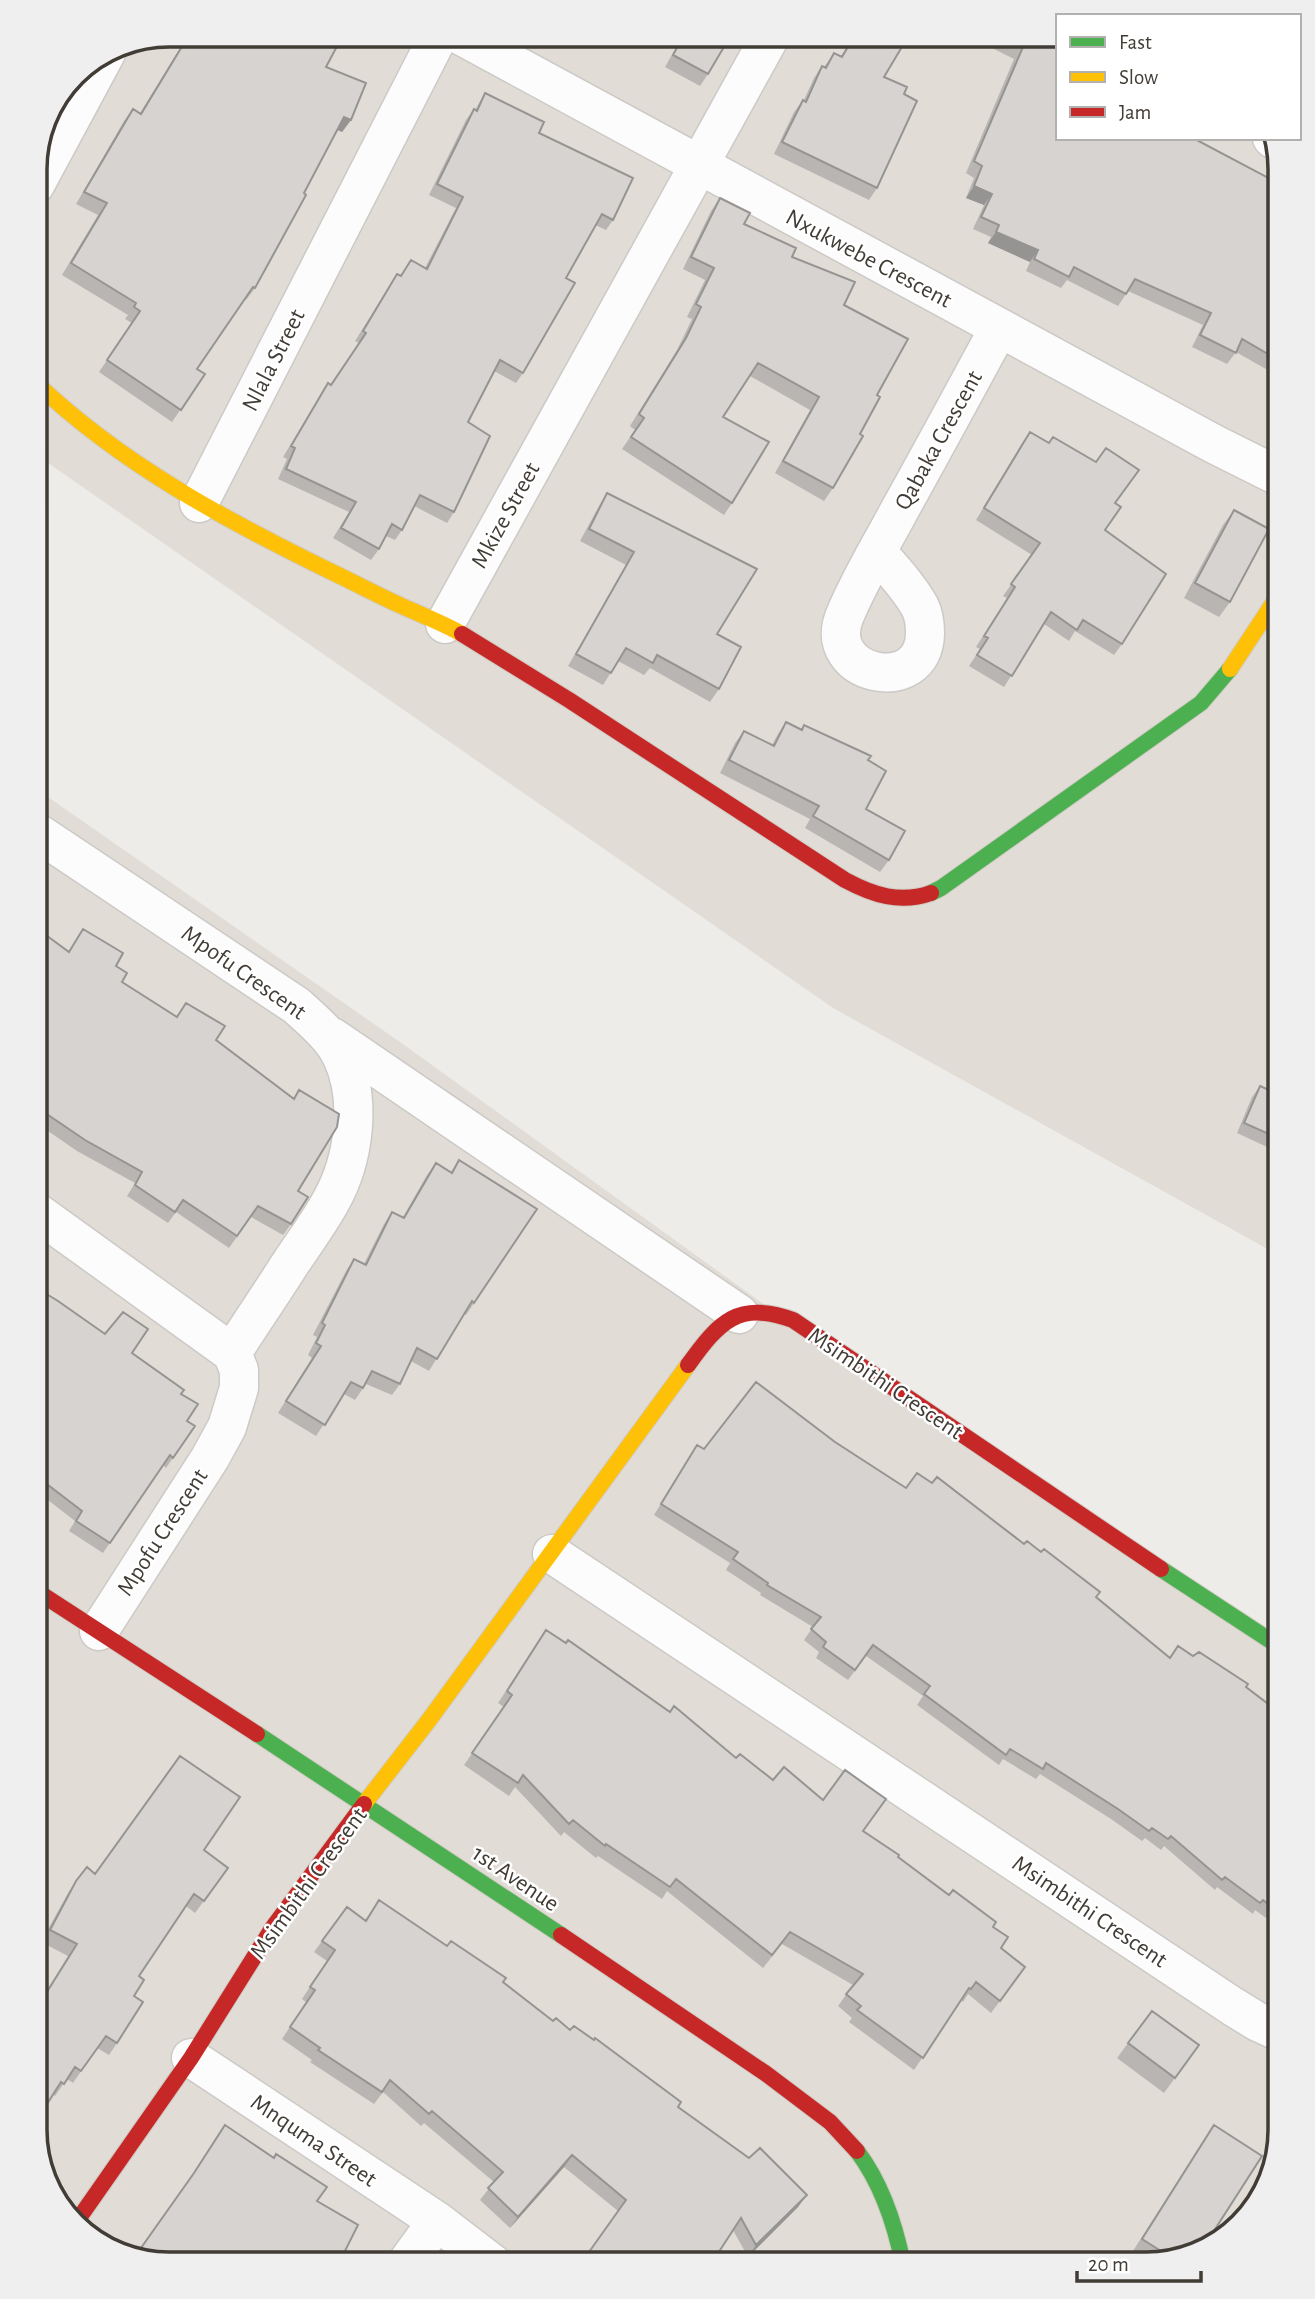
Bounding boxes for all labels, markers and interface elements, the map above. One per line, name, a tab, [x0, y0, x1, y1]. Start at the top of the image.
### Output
legend	[1056, 14, 1301, 140]
text: Fast	[1119, 32, 1152, 53]
text: Slow	[1119, 67, 1158, 88]
text: Jam	[1119, 102, 1151, 123]
street label: Nxukwebe Crescent	[782, 205, 956, 313]
street label: Nlala Street	[238, 305, 310, 415]
street label: Qabaka Crescent	[891, 366, 987, 514]
street label: Mkize Street	[467, 458, 545, 572]
street label: Mpofu Crescent	[177, 921, 310, 1025]
street label: Msimbithi Crescent	[804, 1323, 967, 1445]
street label: Mpofu Crescent	[113, 1465, 213, 1600]
street label: Msimbithi Crescent	[246, 1803, 372, 1964]
street label: 1st Avenue	[468, 1841, 563, 1916]
street label: Msimbithi Crescent	[1008, 1851, 1171, 1973]
street label: Mnquma Street	[246, 2090, 381, 2192]
scale bar	[1077, 2240, 1201, 2284]
text: 20 m	[1088, 2254, 1129, 2275]

